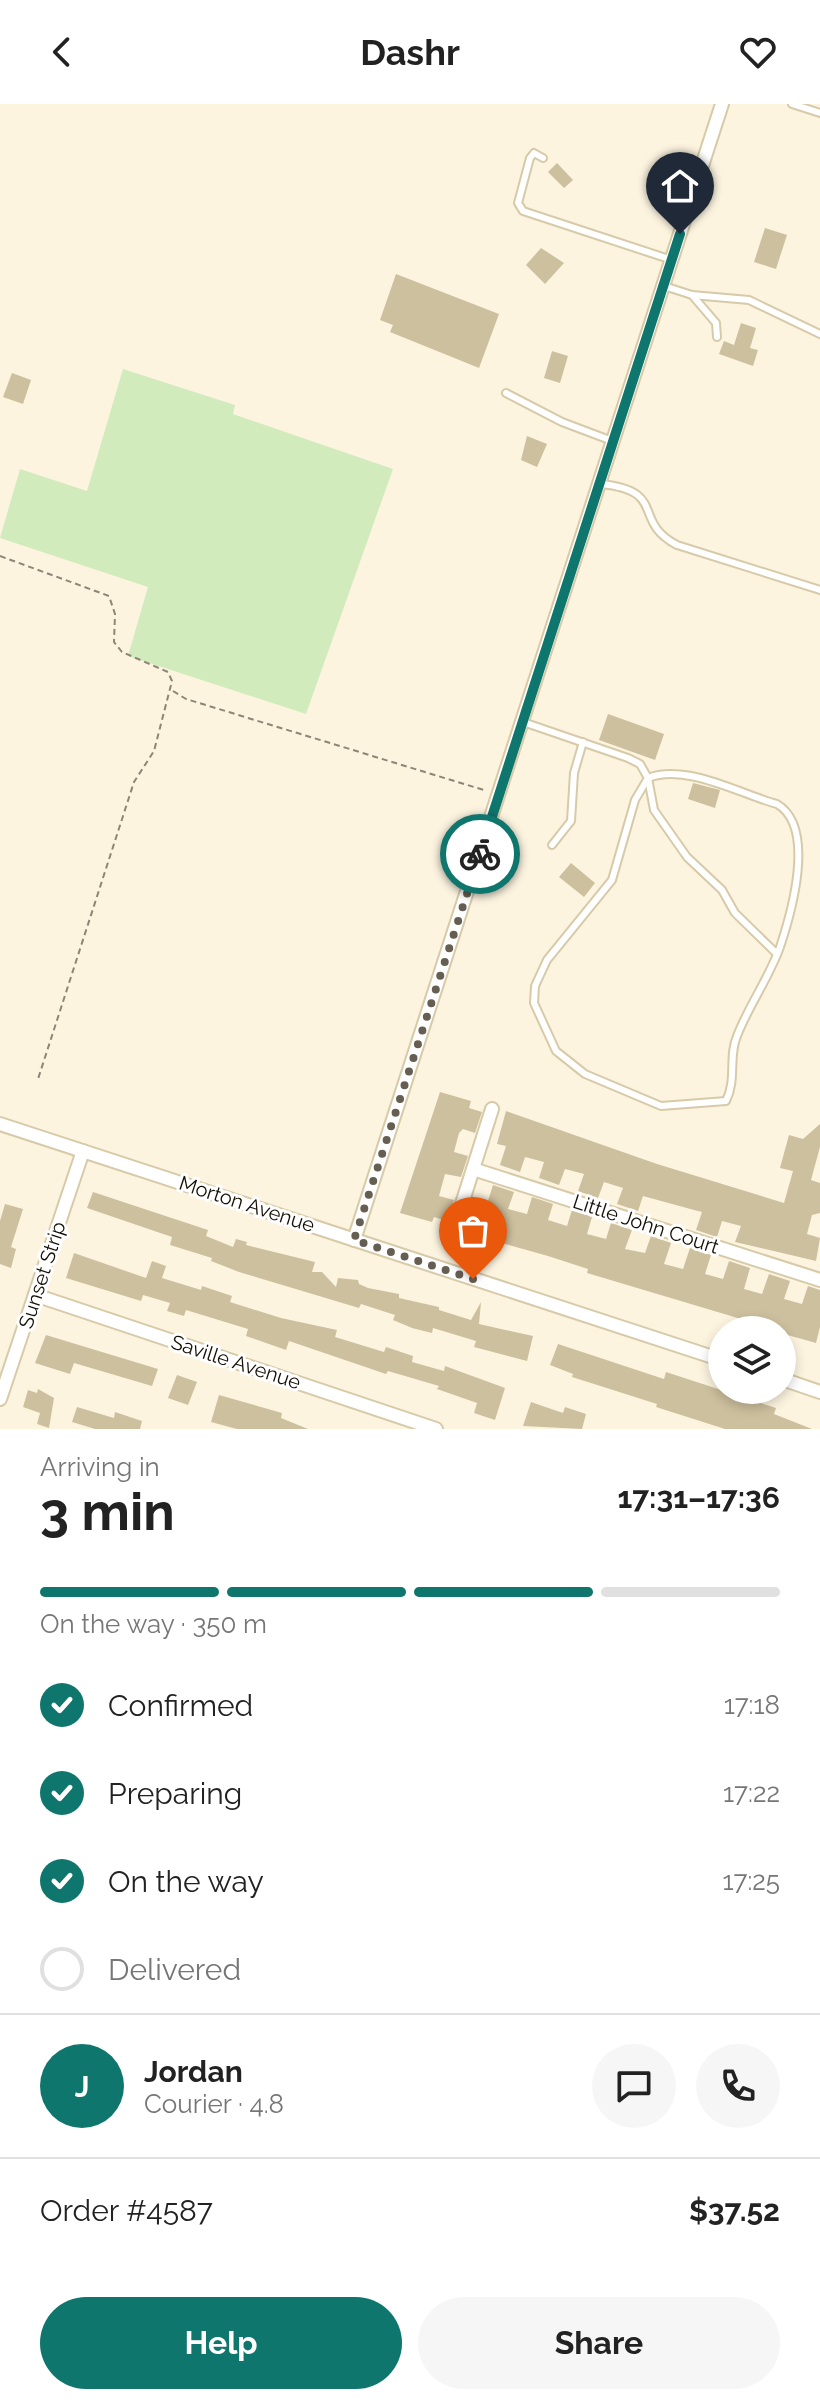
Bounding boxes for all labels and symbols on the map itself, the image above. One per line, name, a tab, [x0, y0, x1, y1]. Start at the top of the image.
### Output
pin	[646, 152, 714, 234]
courier	[440, 814, 520, 894]
street label: Morton Avenue	[176, 1171, 318, 1237]
street label: Little John Court	[570, 1189, 722, 1259]
pin	[439, 1197, 507, 1279]
street label: Sunset Strip	[13, 1218, 71, 1332]
street label: Saville Avenue	[168, 1330, 304, 1394]

